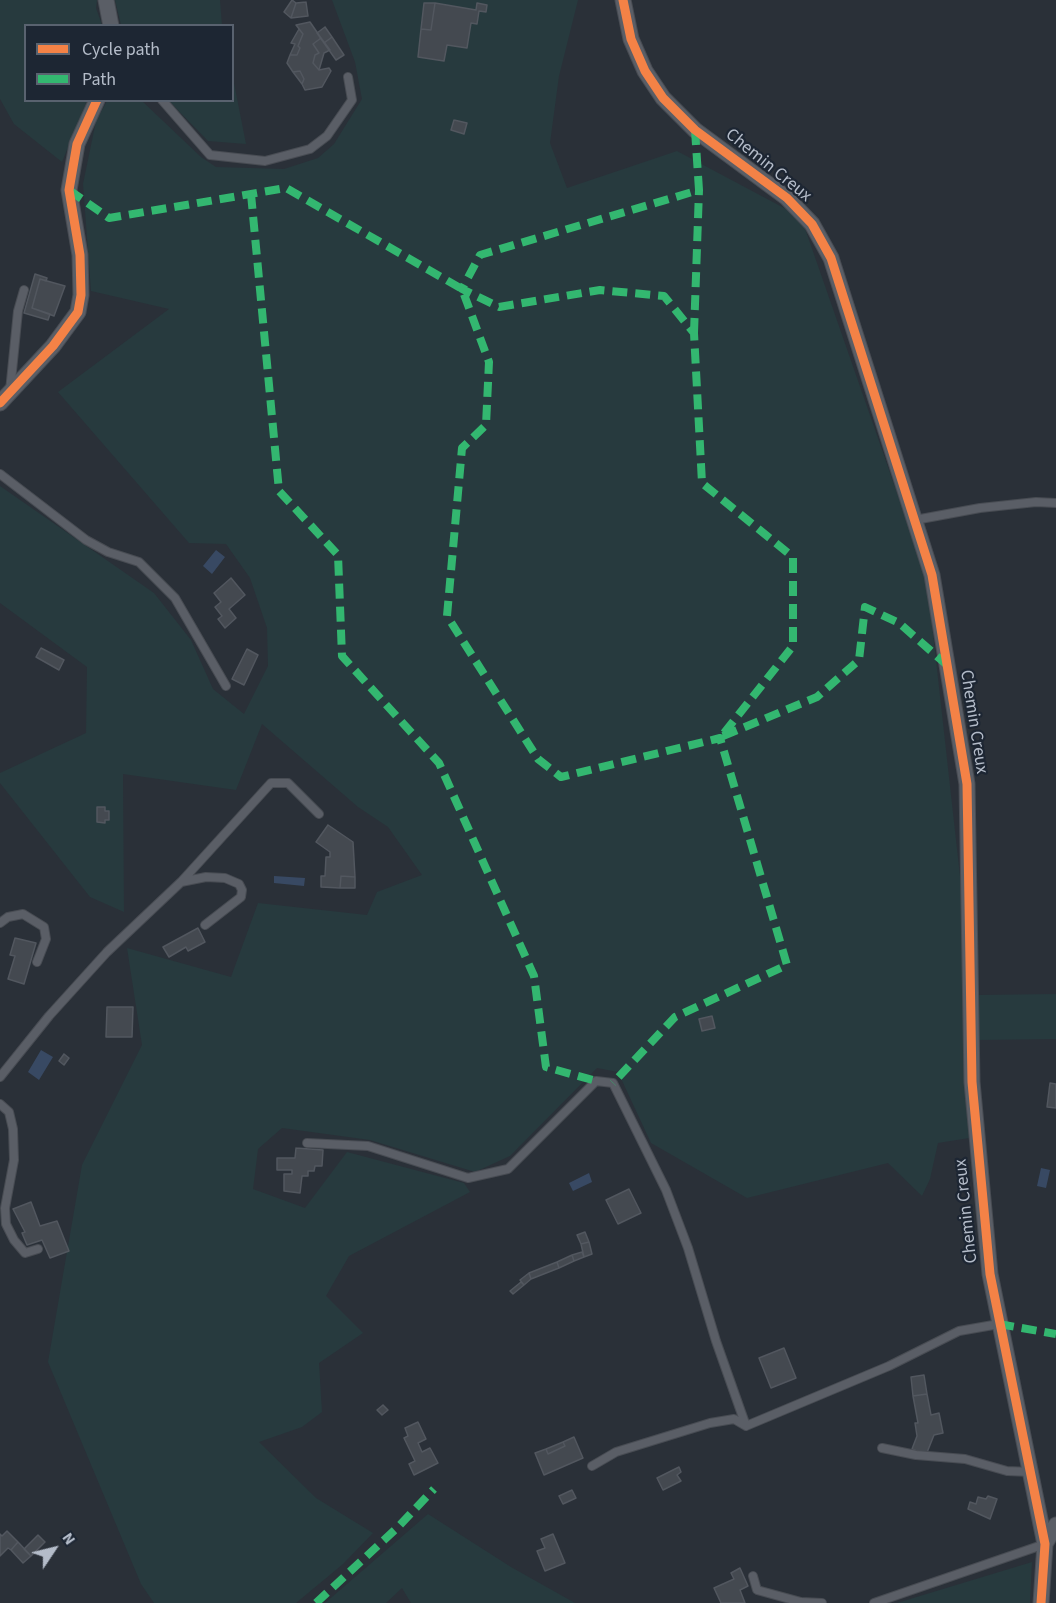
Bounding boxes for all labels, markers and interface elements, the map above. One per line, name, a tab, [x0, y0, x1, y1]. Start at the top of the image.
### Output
legend	[24, 24, 234, 102]
text: Cycle path	[82, 37, 160, 62]
text: Path	[82, 67, 116, 92]
street label: Chemin Creux	[720, 125, 816, 207]
street label: Chemin Creux	[954, 669, 992, 775]
street label: Chemin Creux	[951, 1158, 983, 1264]
north arrow	[24, 1519, 84, 1579]
text: N	[57, 1528, 81, 1549]

